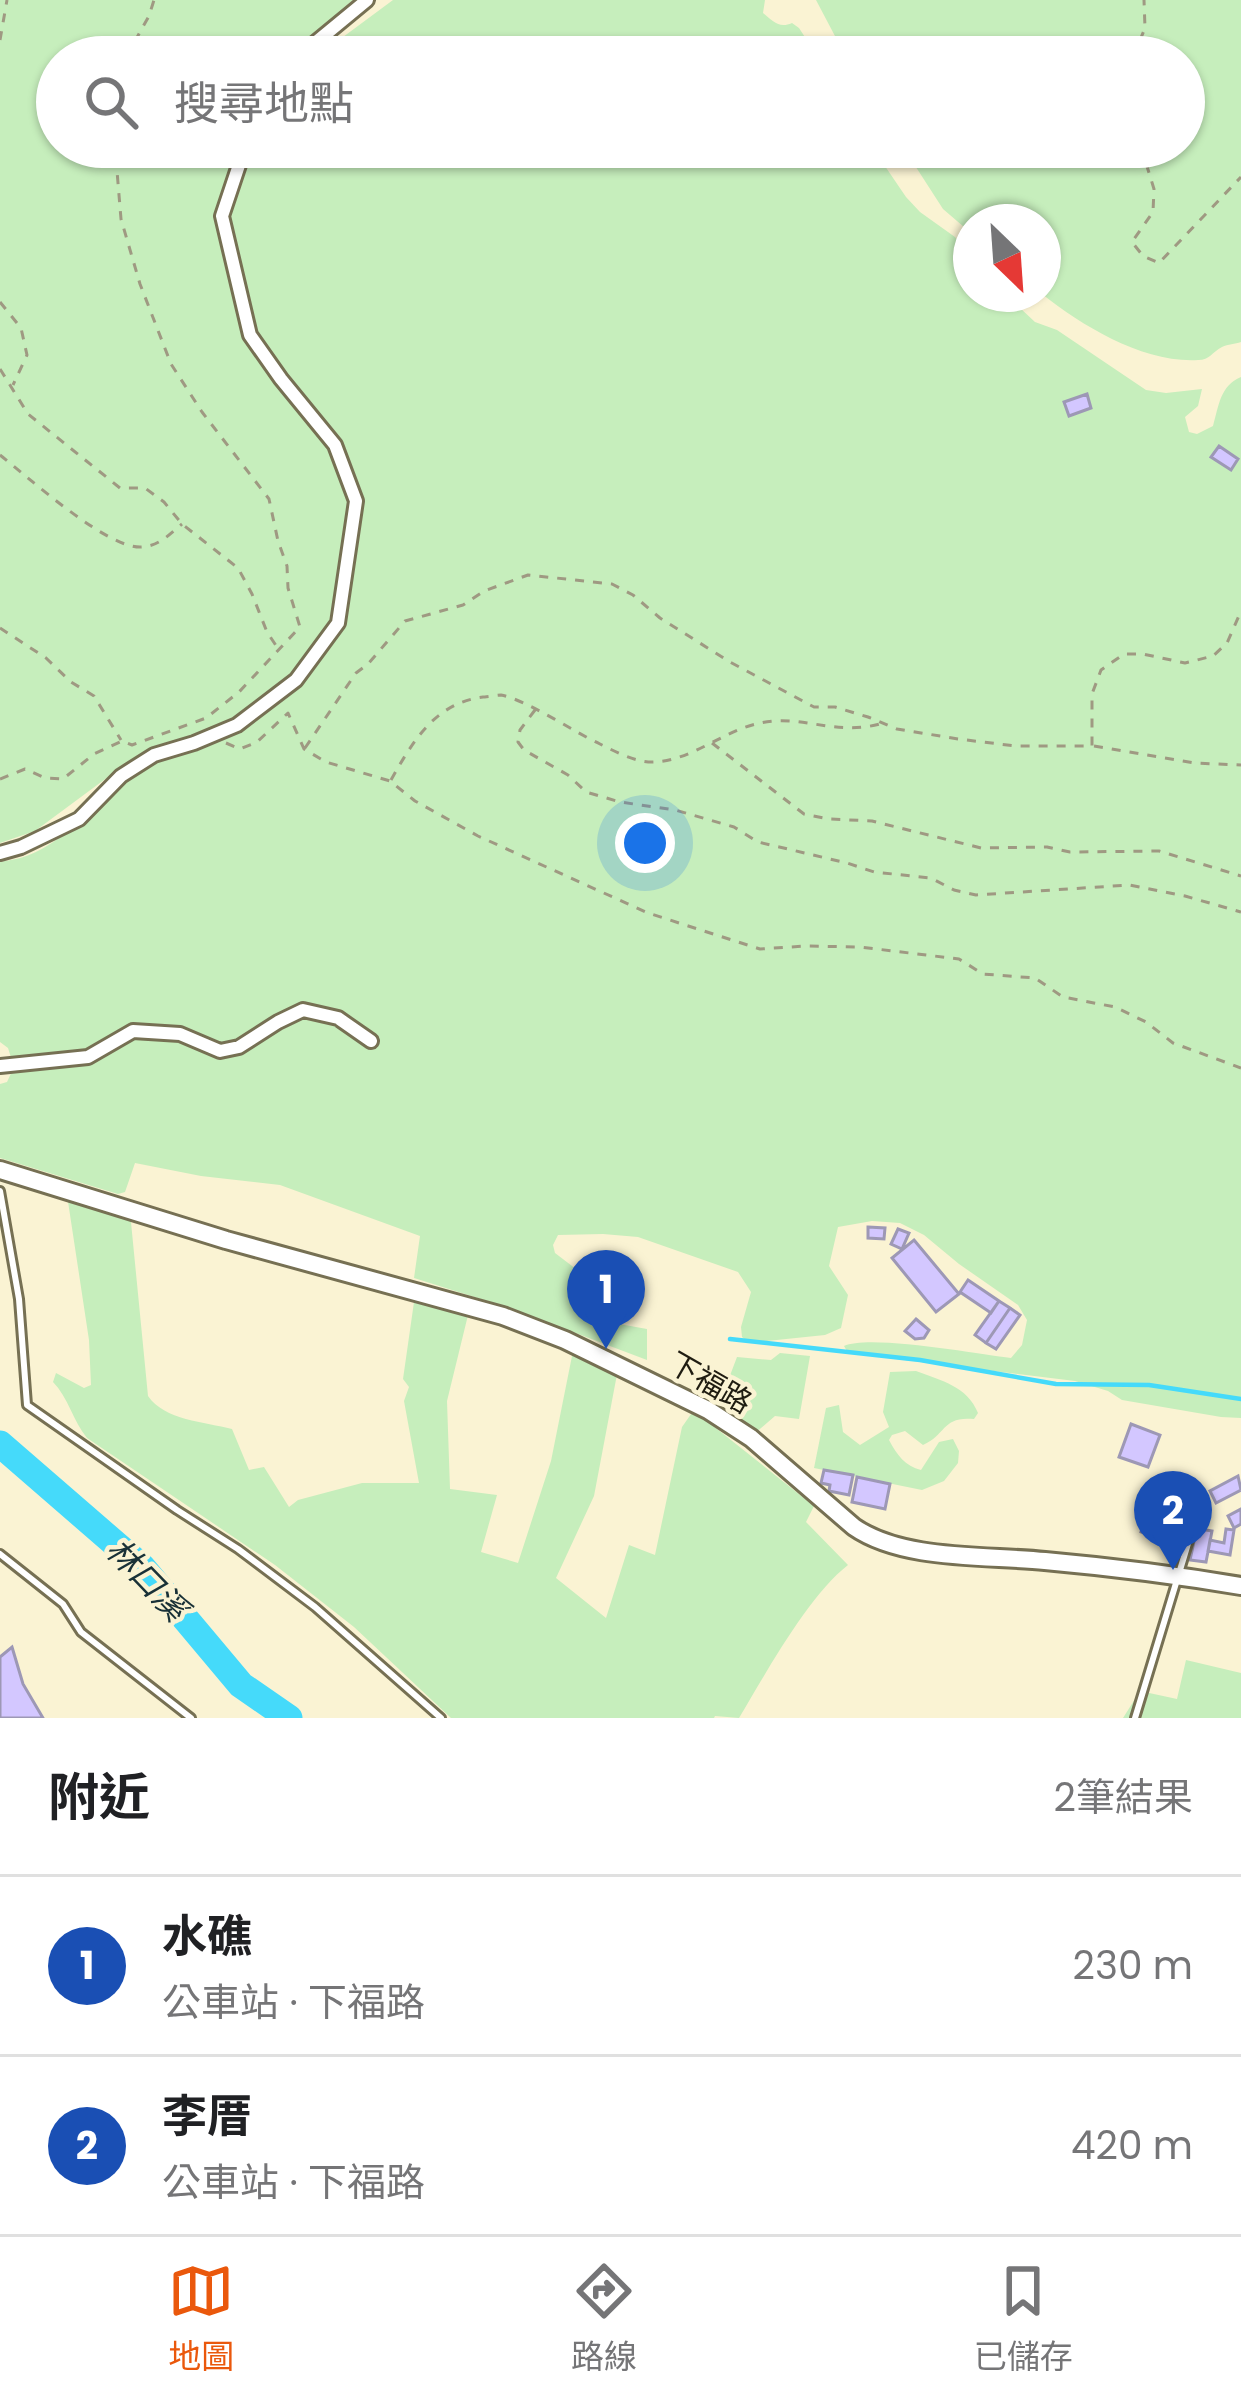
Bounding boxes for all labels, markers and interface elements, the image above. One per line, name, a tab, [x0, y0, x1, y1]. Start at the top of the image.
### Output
search box	[36, 36, 1205, 168]
icon: search	[78, 69, 144, 135]
text: 搜尋地點	[174, 72, 354, 135]
north arrow	[953, 204, 1061, 312]
your location	[615, 813, 675, 873]
pin: 1	[567, 1250, 645, 1349]
street label: 下福路	[661, 1341, 760, 1424]
pin: 2	[1134, 1471, 1212, 1570]
water label: 林口溪	[95, 1527, 201, 1634]
text: 附近	[48, 1761, 150, 1833]
text: 2筆結果	[1054, 1770, 1193, 1825]
text: 水礁	[162, 1905, 252, 1968]
text: 1	[80, 1938, 94, 1993]
text: 230 m	[1073, 1938, 1193, 1993]
text: 公車站 · 下福路	[162, 1975, 425, 2030]
text: 李厝	[162, 2085, 252, 2148]
text: 2	[76, 2118, 98, 2173]
text: 420 m	[1071, 2118, 1193, 2173]
text: 公車站 · 下福路	[162, 2155, 425, 2210]
tab: 地圖	[168, 2258, 234, 2382]
tab: 路線	[571, 2258, 637, 2382]
tab: 已儲存	[974, 2258, 1073, 2382]

